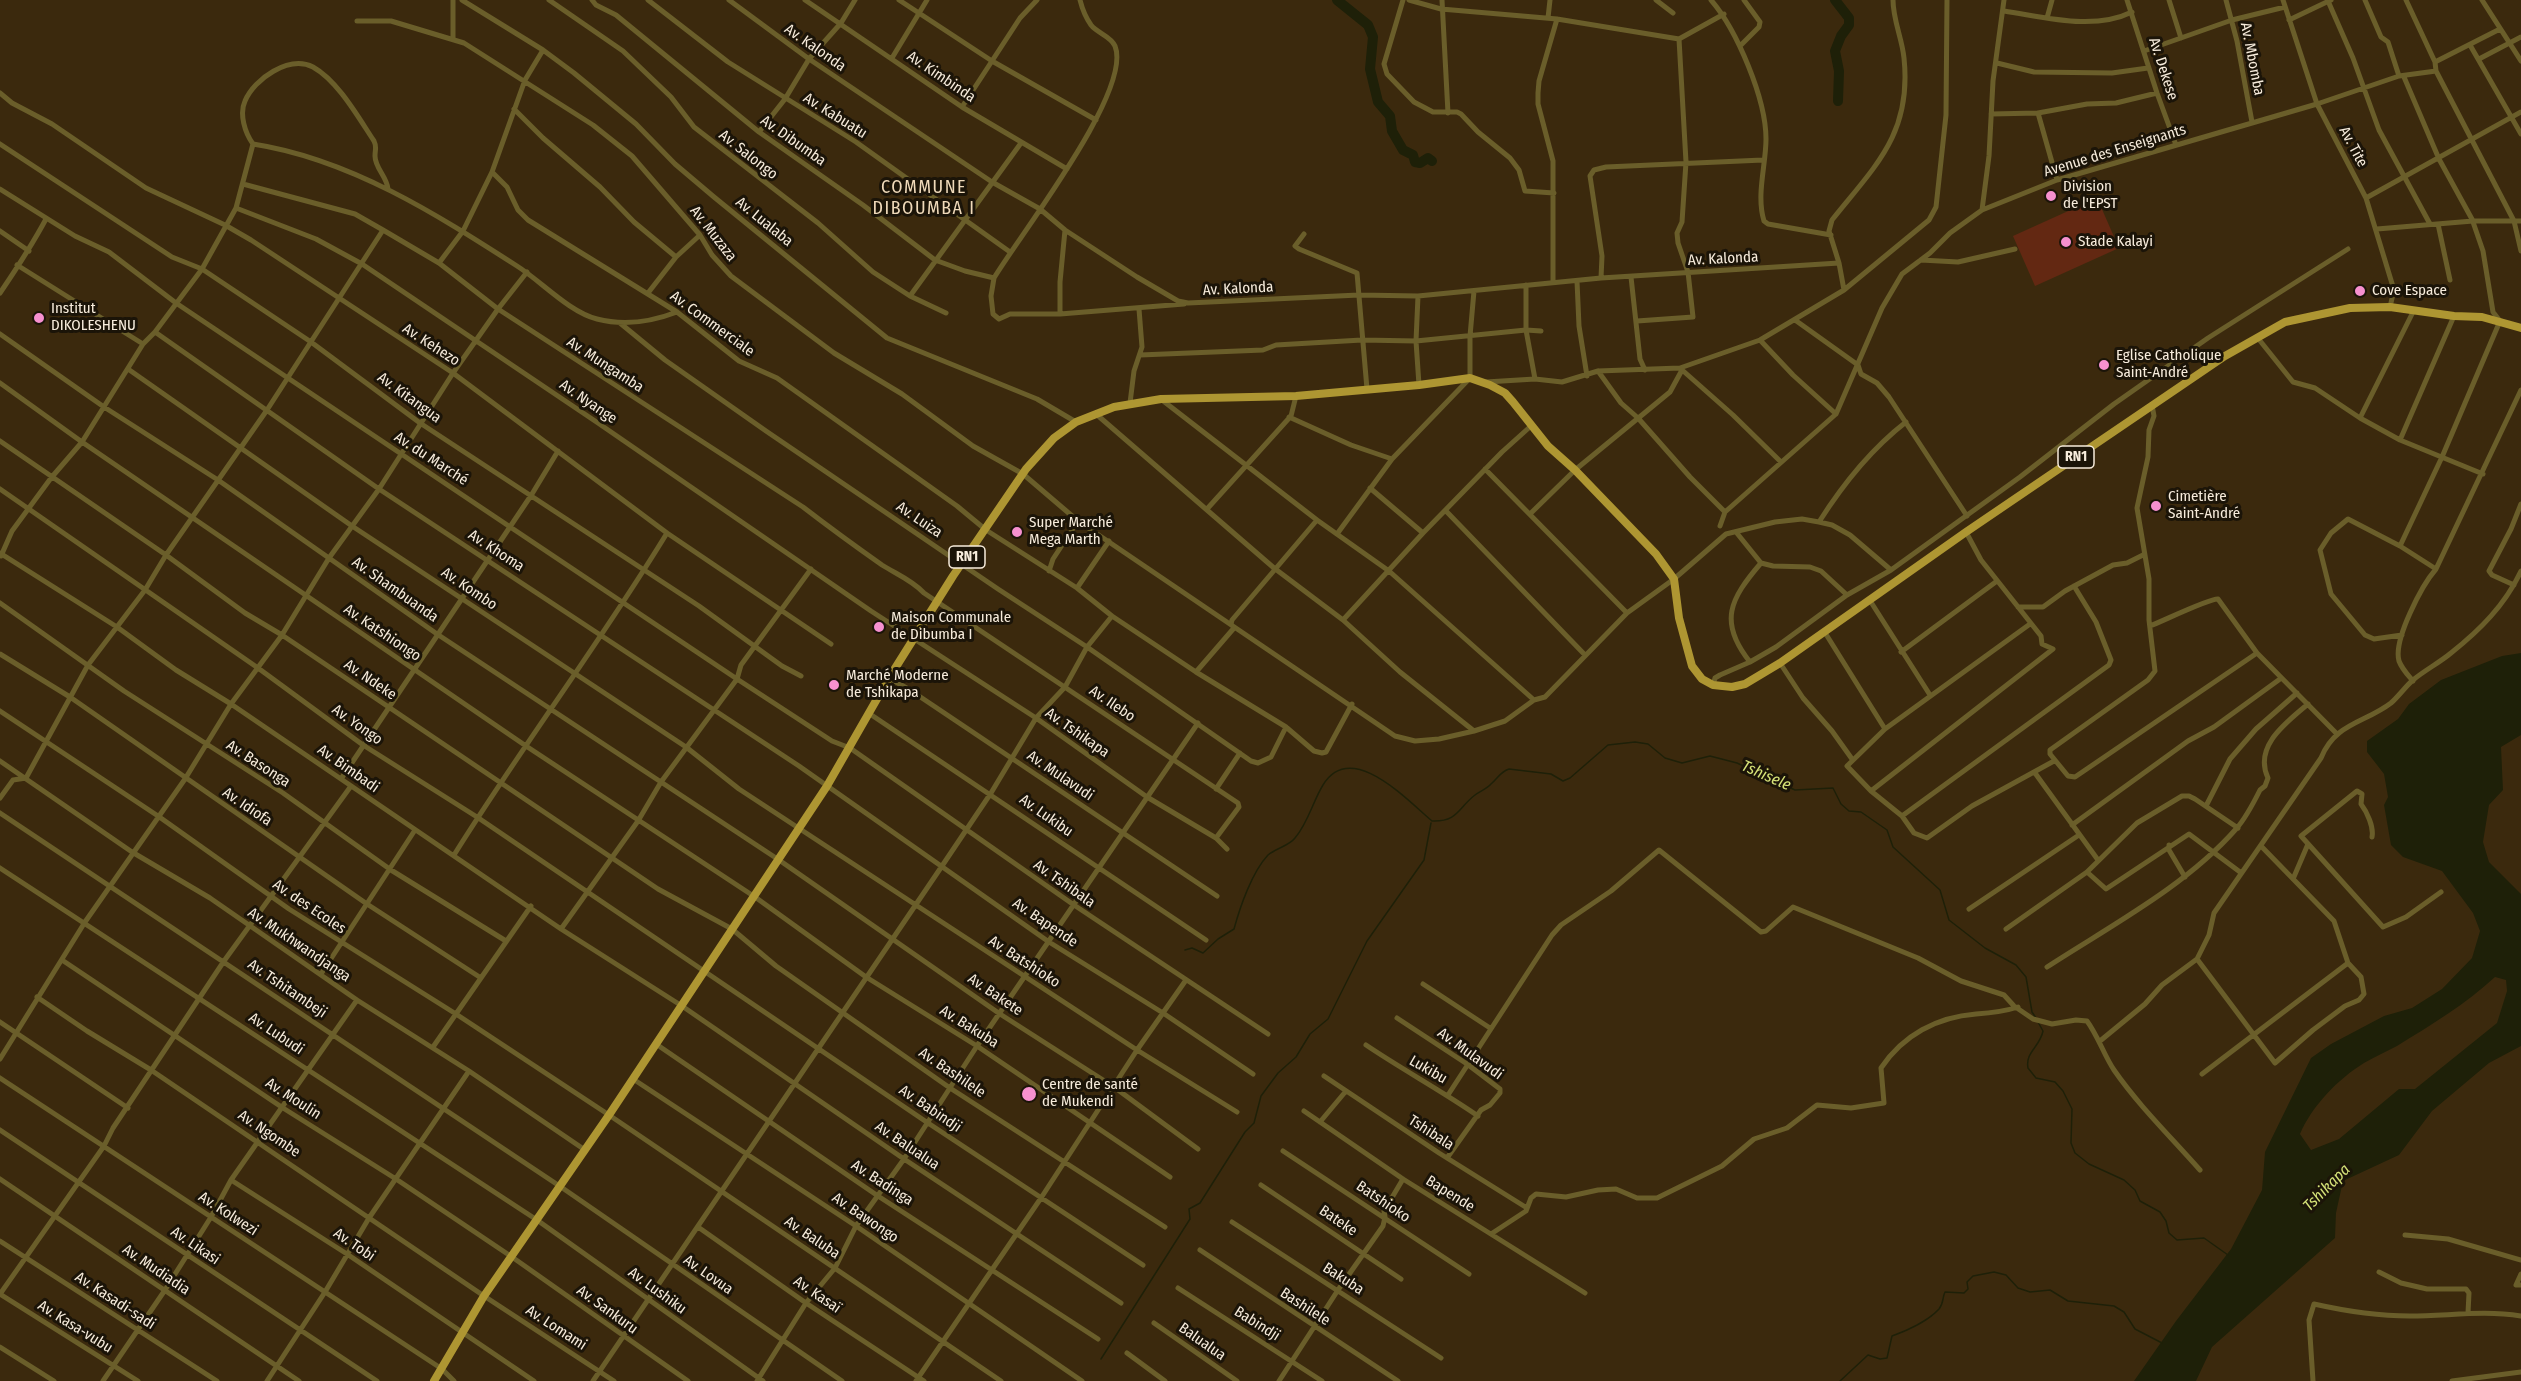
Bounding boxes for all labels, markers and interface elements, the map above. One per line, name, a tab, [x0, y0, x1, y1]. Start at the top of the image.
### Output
street label: Av. Kalonda	[781, 20, 849, 76]
street label: Av. Mbomba	[2236, 21, 2268, 97]
street label: Av. Dekese	[2144, 35, 2182, 103]
street label: Av. Kimbinda	[903, 47, 979, 107]
street label: Av. Kabuatu	[800, 89, 870, 143]
street label: Av. Dibumba	[757, 112, 829, 170]
street label: Avenue des Enseignants	[2042, 121, 2188, 181]
street label: Av. Tite	[2335, 124, 2371, 170]
street label: Av. Salongo	[715, 126, 781, 184]
district label: COMMUNE DIBOUMBA I	[873, 177, 975, 219]
place label: Division de l'EPST	[2063, 178, 2117, 213]
marker: Division de l'EPST	[2044, 189, 2058, 203]
street label: Av. Lualaba	[732, 193, 796, 251]
street label: Av. Muzaza	[686, 203, 740, 265]
place label: Stade Kalayi	[2078, 233, 2153, 251]
marker: Stade Kalayi	[2059, 235, 2073, 249]
street label: Av. Kalonda	[1687, 248, 1759, 270]
street label: Av. Kalonda	[1202, 278, 1274, 300]
place label: Cove Espace	[2372, 282, 2447, 300]
marker: Cove Espace	[2353, 284, 2367, 298]
street label: Av. Commerciale	[666, 287, 758, 361]
place label: Institut DIKOLESHENU	[51, 300, 136, 335]
marker: Institut DIKOLESHENU	[32, 311, 46, 325]
street label: Av. Kehezo	[399, 320, 463, 370]
street label: Av. Mungamba	[563, 334, 647, 396]
place label: Eglise Catholique Saint-André	[2116, 347, 2221, 382]
marker: Eglise Catholique Saint-André	[2097, 358, 2111, 372]
street label: Av. Kitangua	[374, 369, 444, 427]
street label: Av. Nyange	[556, 376, 620, 428]
street label: Av. du Marché	[391, 428, 471, 490]
road number: RN1	[2058, 446, 2094, 468]
place label: Cimetière Saint-André	[2168, 488, 2240, 523]
street label: Av. Luiza	[892, 498, 946, 542]
marker: Cimetière Saint-André	[2149, 499, 2163, 513]
place label: Super Marché Mega Marth	[1029, 514, 1113, 549]
marker: Super Marché Mega Marth	[1010, 525, 1024, 539]
street label: Av. Khoma	[465, 526, 527, 576]
road number: RN1	[949, 546, 985, 568]
street label: Av. Shambuanda	[348, 554, 442, 626]
street label: Av. Kombo	[438, 564, 500, 614]
street label: Av. Katshiongo	[340, 601, 424, 665]
place label: Maison Communale de Dibumba I	[891, 609, 1011, 644]
marker: Maison Communale de Dibumba I	[872, 620, 886, 634]
street label: Av. Ndeke	[340, 656, 400, 704]
place label: Marché Moderne de Tshikapa	[846, 667, 949, 702]
marker: Marché Moderne de Tshikapa	[827, 678, 841, 692]
street label: Av. Ilebo	[1086, 682, 1138, 726]
street label: Av. Yongo	[328, 701, 386, 749]
street label: Av. Tshikapa	[1041, 704, 1113, 762]
street label: Av. Basonga	[223, 737, 293, 791]
street label: Av. Bimbadi	[314, 741, 382, 797]
street label: Av. Mulavudi	[1023, 747, 1097, 805]
water label: Tshisele	[1738, 757, 1794, 795]
street label: Av. Idiofa	[219, 784, 275, 830]
street label: Av. Lukibu	[1016, 791, 1076, 841]
street label: Av. Tshibala	[1030, 856, 1098, 912]
street label: Av. des Ecoles	[269, 876, 349, 938]
street label: Av. Bapende	[1009, 895, 1081, 951]
street label: Av. Mukhwandjanga	[244, 904, 354, 986]
street label: Av. Batshioko	[985, 932, 1063, 992]
street label: Av. Tshitambeji	[244, 956, 330, 1022]
street label: Av. Bakete	[964, 970, 1026, 1020]
street label: Av. Bakuba	[936, 1002, 1002, 1052]
street label: Av. Lubudi	[245, 1009, 307, 1059]
street label: Av. Mulavudi	[1434, 1024, 1506, 1084]
street label: Av. Bashilele	[915, 1044, 989, 1102]
street label: Lukibu	[1406, 1052, 1450, 1088]
street label: Av. Moulin	[262, 1074, 324, 1124]
place label: Centre de santé de Mukendi	[1042, 1076, 1138, 1111]
street label: Av. Babindji	[895, 1082, 965, 1136]
marker: Centre de santé de Mukendi	[1020, 1085, 1038, 1103]
street label: Av. Ngombe	[234, 1107, 304, 1161]
street label: Tshibala	[1405, 1112, 1457, 1154]
street label: Av. Balualua	[871, 1118, 943, 1174]
street label: Av. Badinga	[848, 1156, 916, 1210]
water label: Tshikapa	[2299, 1160, 2355, 1216]
street label: Bapende	[1422, 1172, 1478, 1216]
street label: Batshioko	[1353, 1177, 1413, 1227]
street label: Av. Kolwezi	[195, 1188, 261, 1240]
street label: Av. Bawongo	[828, 1189, 902, 1247]
street label: Bateke	[1316, 1202, 1360, 1240]
street label: Av. Baluba	[781, 1213, 843, 1263]
street label: Av. Likasi	[167, 1223, 223, 1269]
street label: Av. Tobi	[330, 1225, 378, 1265]
street label: Av. Mudiadia	[119, 1241, 193, 1299]
street label: Av. Lovua	[680, 1251, 736, 1299]
street label: Bakuba	[1319, 1259, 1367, 1299]
street label: Av. Lushiku	[624, 1264, 690, 1318]
street label: Av. Kasadi-sadi	[71, 1268, 159, 1334]
street label: Av. Kasaï	[790, 1273, 844, 1317]
street label: Av. Sankuru	[573, 1282, 641, 1338]
street label: Bashilele	[1277, 1284, 1333, 1330]
street label: Av. Kasa-vubu	[34, 1297, 116, 1357]
street label: Av. Lomami	[522, 1302, 590, 1354]
street label: Babindji	[1231, 1303, 1283, 1345]
street label: Balualua	[1175, 1319, 1229, 1365]

